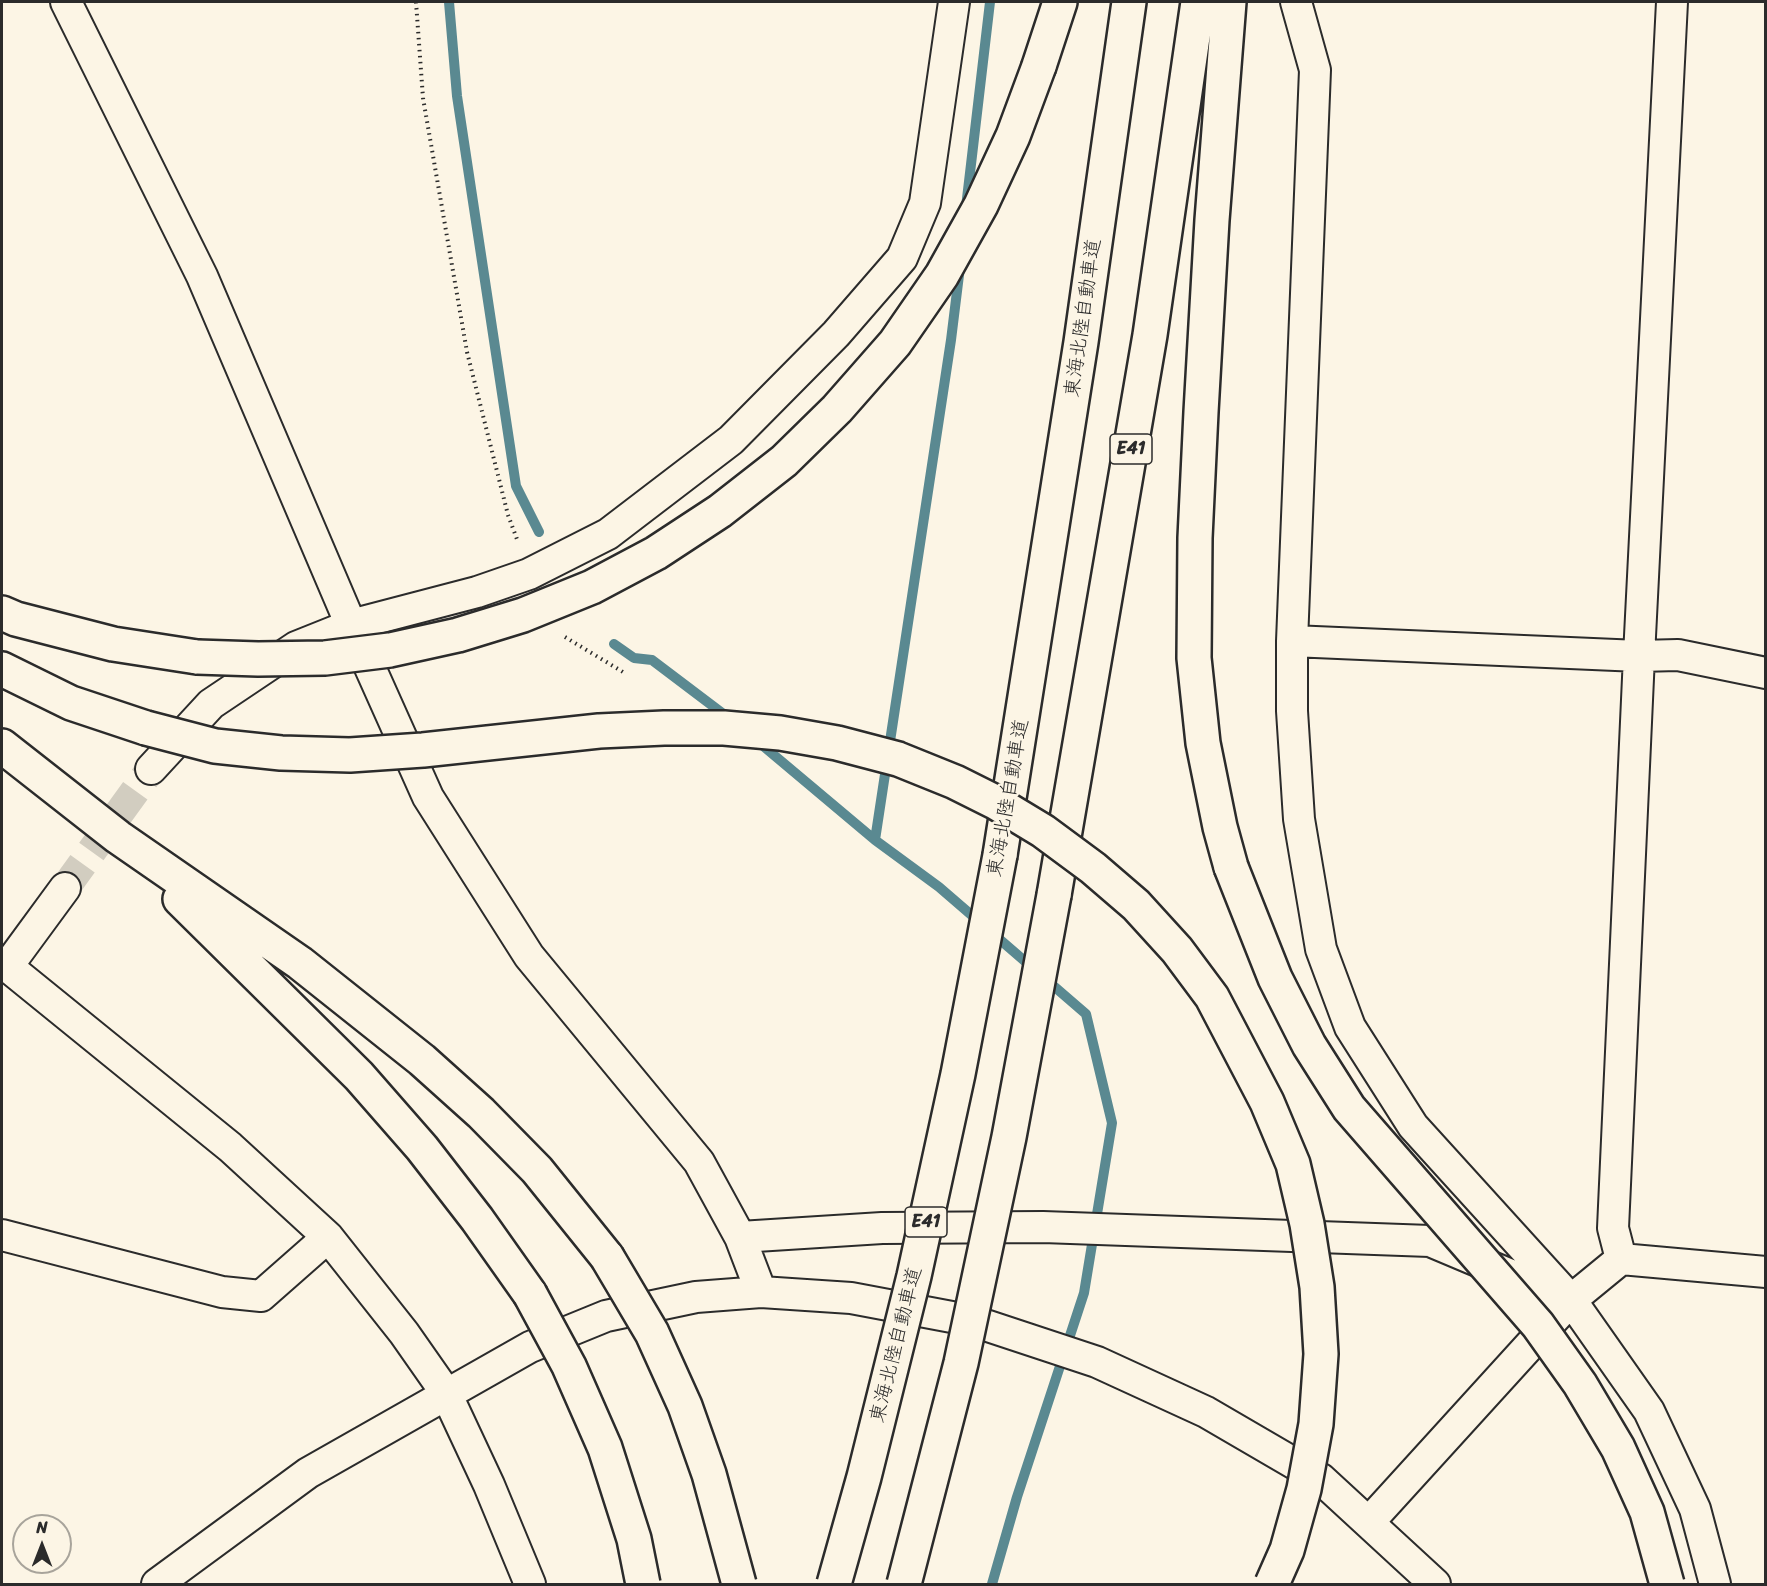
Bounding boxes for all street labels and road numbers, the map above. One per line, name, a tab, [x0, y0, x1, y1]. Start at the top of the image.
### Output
street label: 東海北陸自動車道	[1061, 237, 1107, 399]
road number: E41	[1110, 434, 1152, 464]
street label: 東海北陸自動車道	[983, 717, 1035, 879]
road number: E41	[905, 1207, 947, 1237]
street label: 東海北陸自動車道	[866, 1264, 928, 1426]

